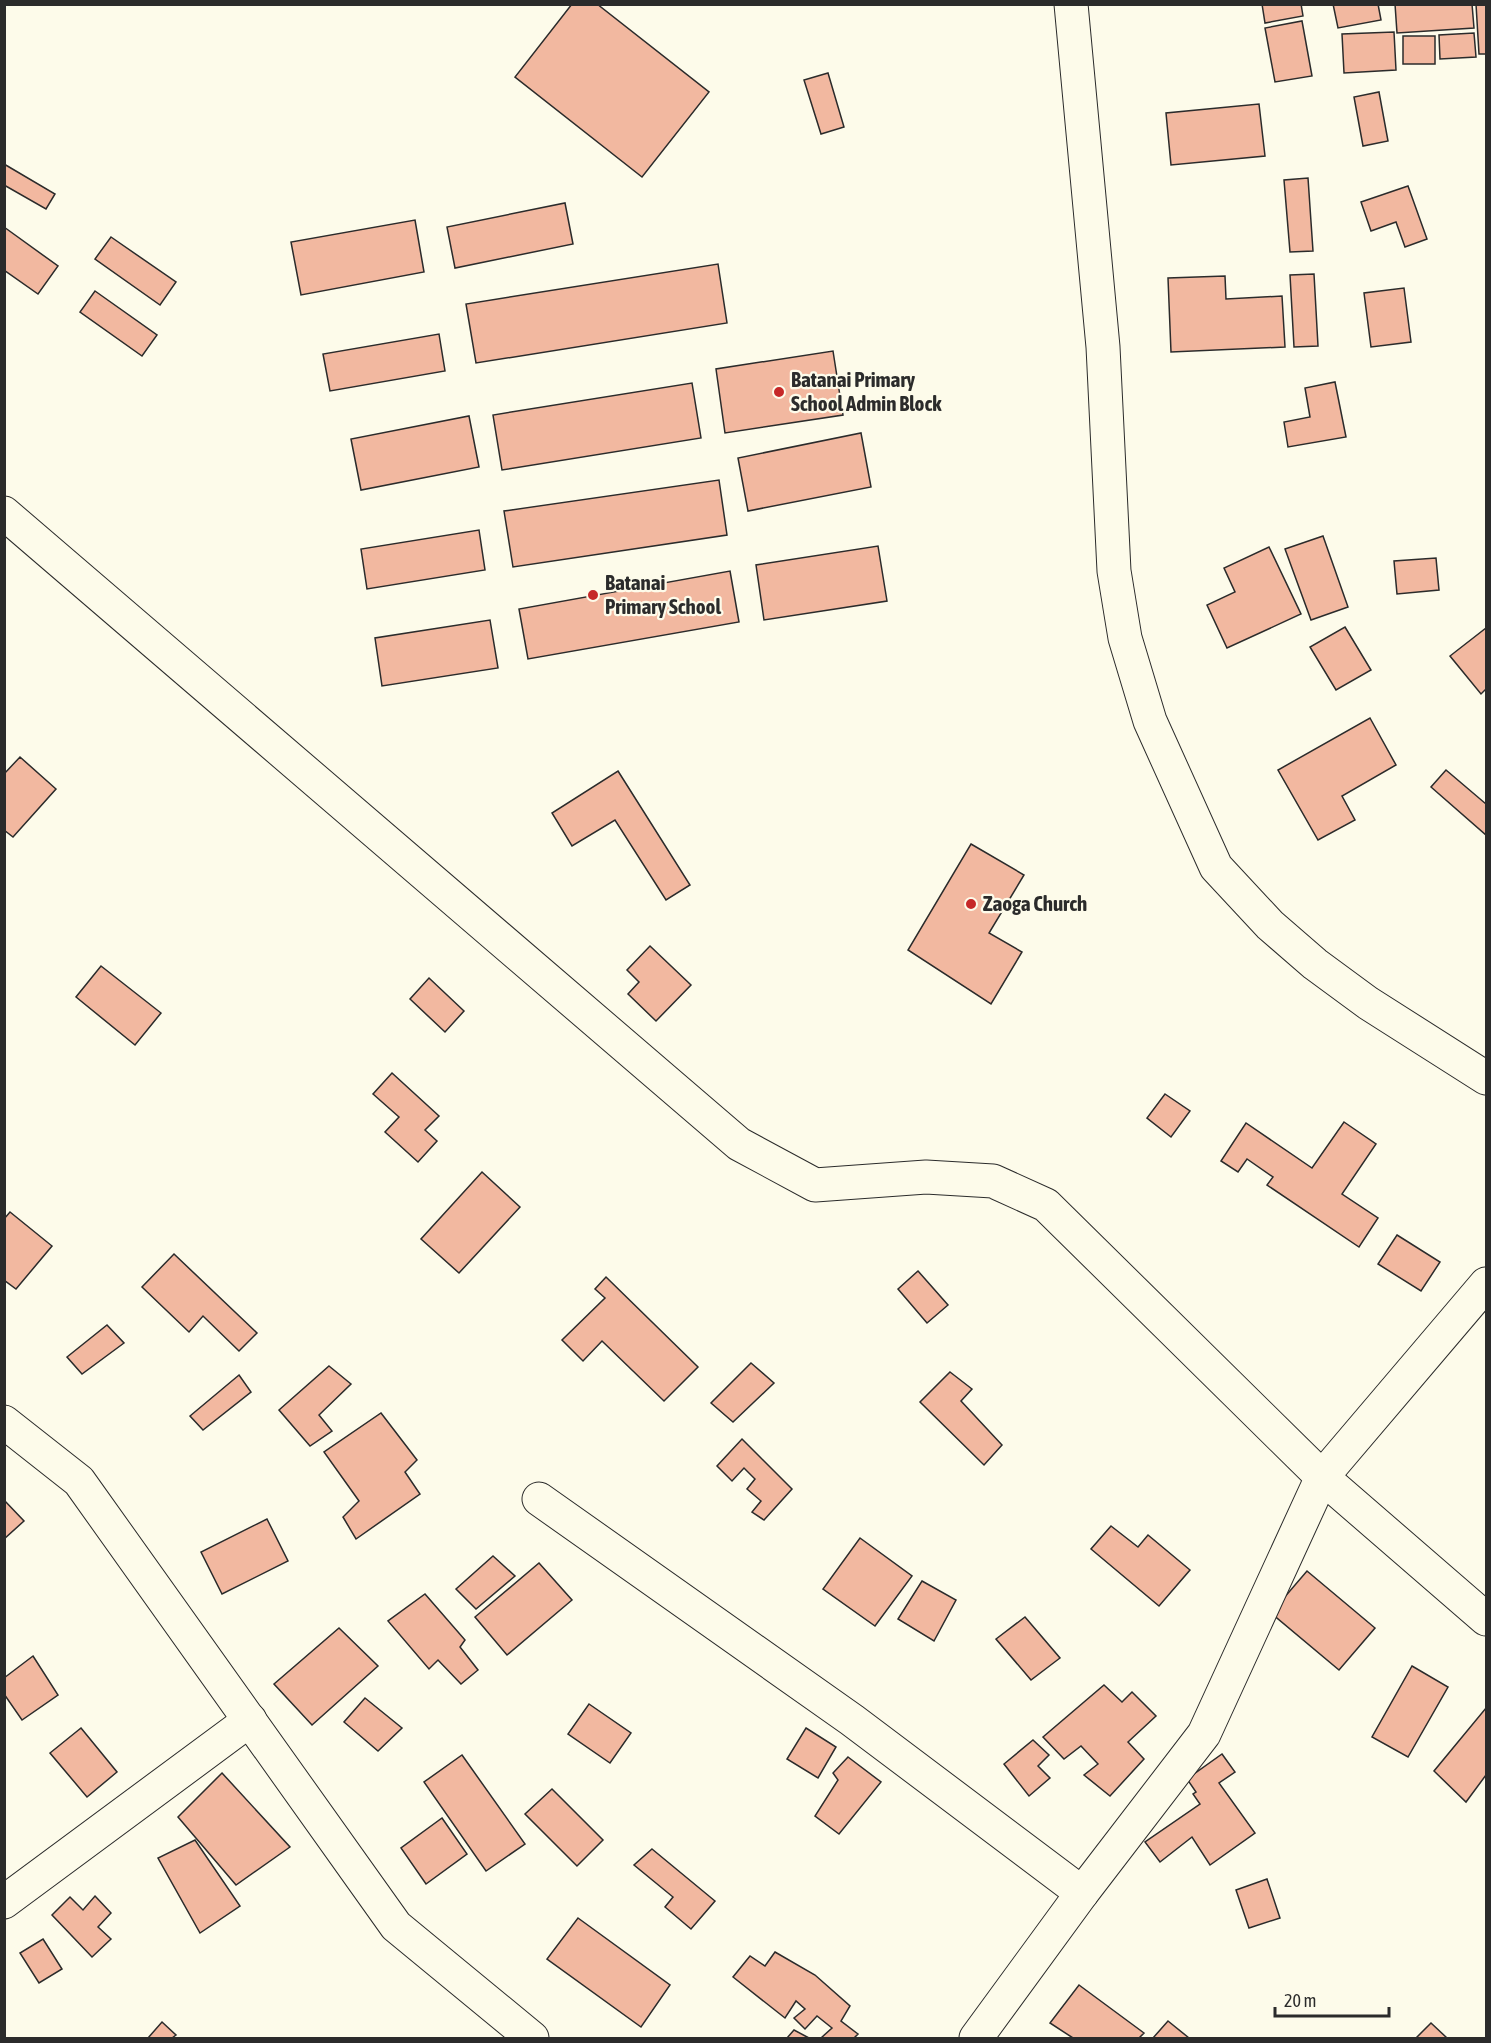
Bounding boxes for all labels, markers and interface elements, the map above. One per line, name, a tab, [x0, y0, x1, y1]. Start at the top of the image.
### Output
place label: Batanai Primary School Admin Block	[791, 367, 942, 415]
marker: Batanai Primary School Admin Block	[772, 385, 786, 399]
place label: Batanai Primary School	[605, 570, 721, 618]
marker: Batanai Primary School	[586, 588, 600, 602]
place label: Zaoga Church	[983, 891, 1087, 915]
marker: Zaoga Church	[964, 897, 978, 911]
scale bar	[1275, 1980, 1389, 2018]
text: 20 m	[1284, 1990, 1316, 2011]

